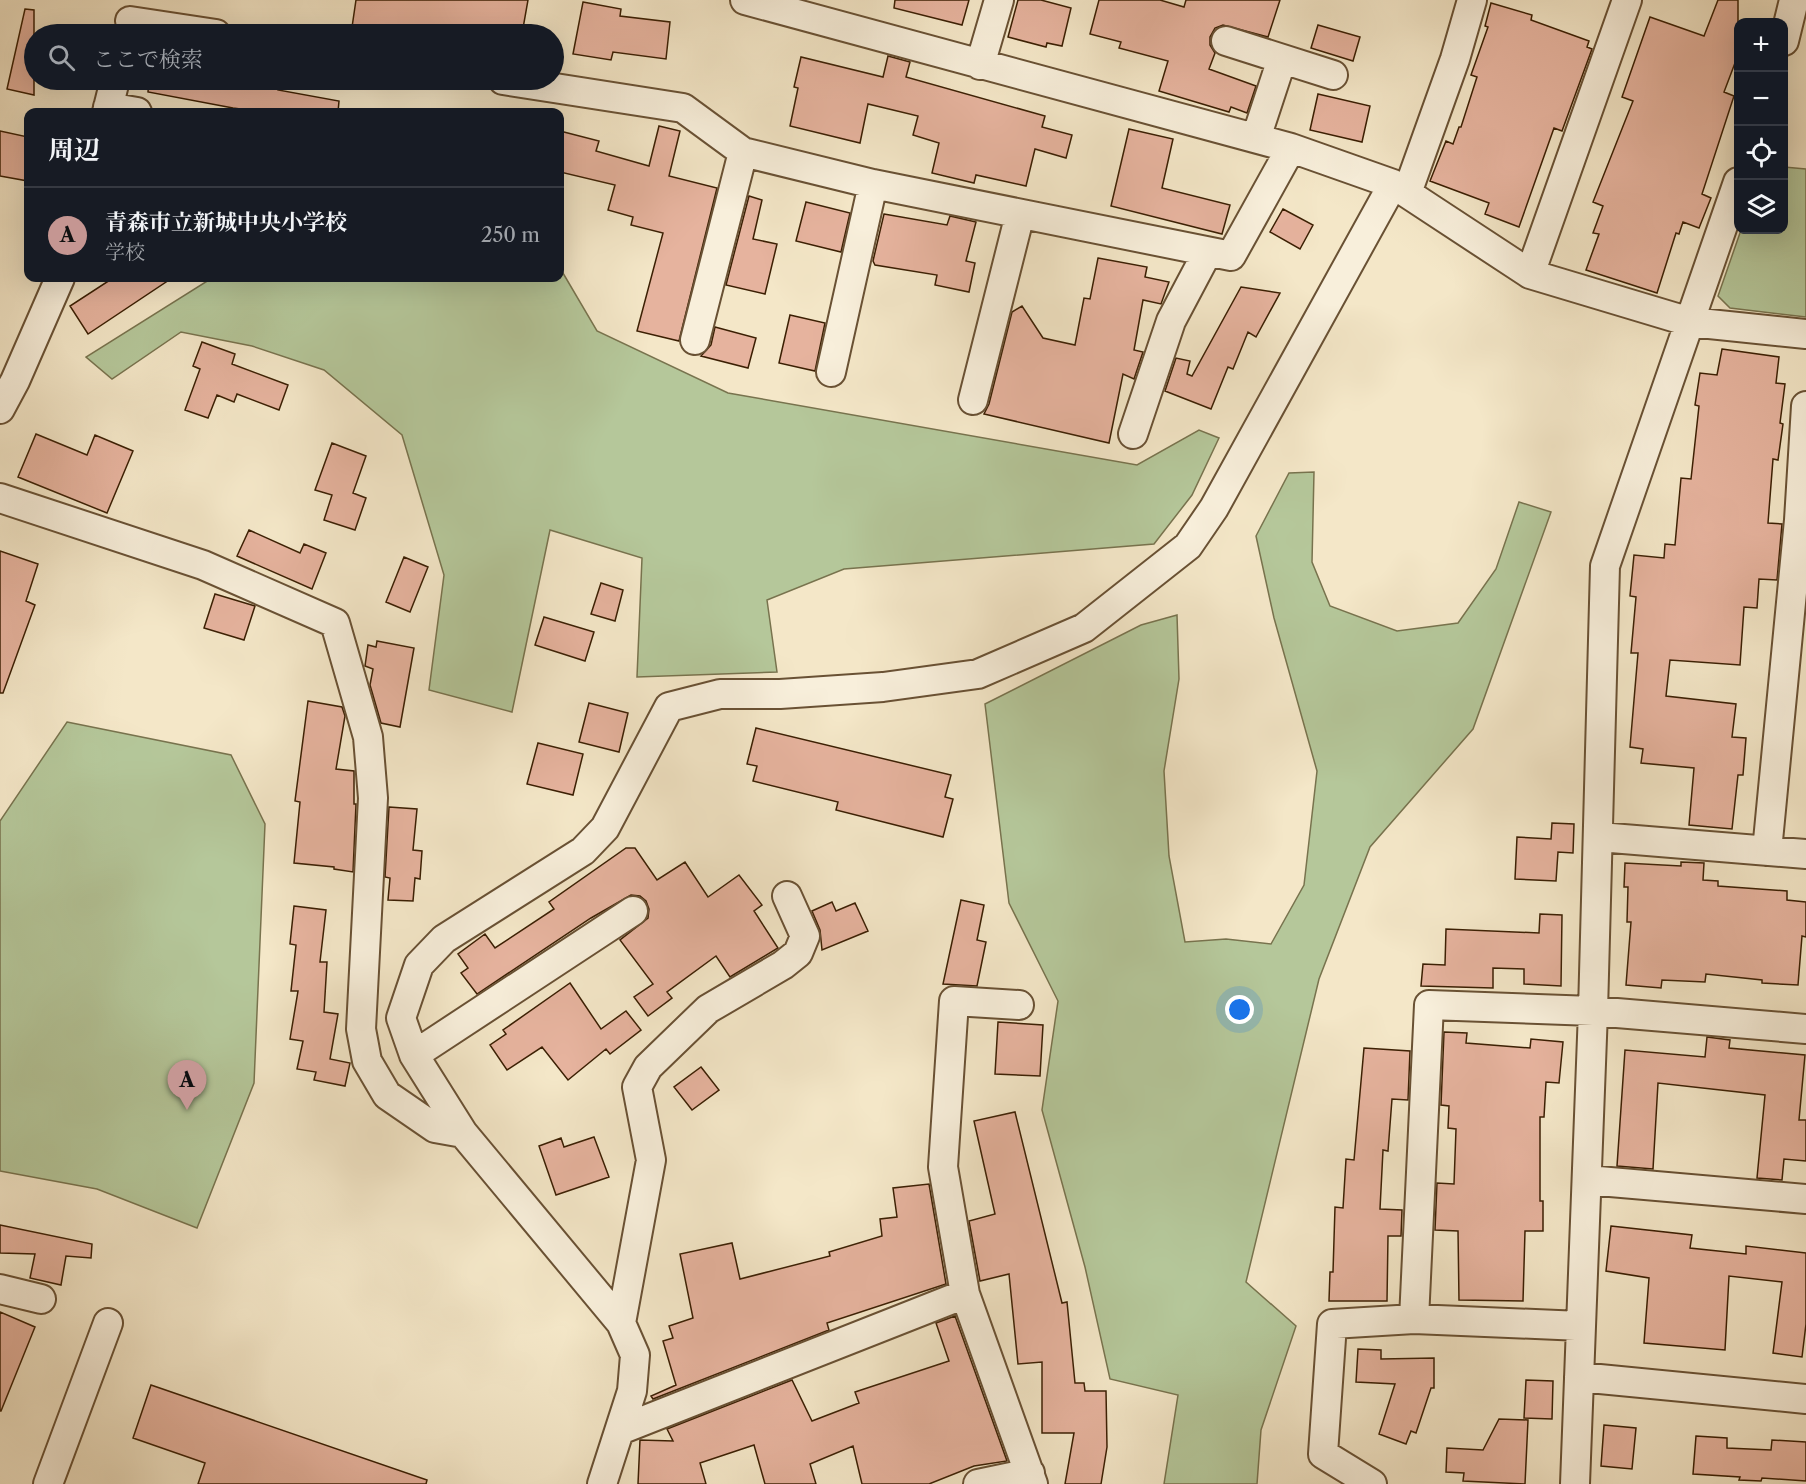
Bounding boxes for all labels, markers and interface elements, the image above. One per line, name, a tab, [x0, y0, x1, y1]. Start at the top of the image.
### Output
map controls	[1734, 18, 1788, 234]
button: +	[1734, 18, 1788, 72]
search box	[24, 24, 564, 90]
icon: search	[45, 41, 78, 74]
text: ここで検索	[93, 46, 203, 73]
button: −	[1734, 72, 1788, 126]
button: locate	[1734, 126, 1788, 180]
text: 周辺	[48, 134, 100, 166]
button: layers	[1734, 180, 1788, 234]
text: 青森市立新城中央小学校	[105, 209, 347, 236]
text: A	[60, 223, 75, 247]
text: 250 m	[481, 223, 540, 247]
text: 学校	[105, 240, 145, 264]
your location	[1225, 995, 1254, 1024]
pin: A	[168, 1060, 207, 1110]

